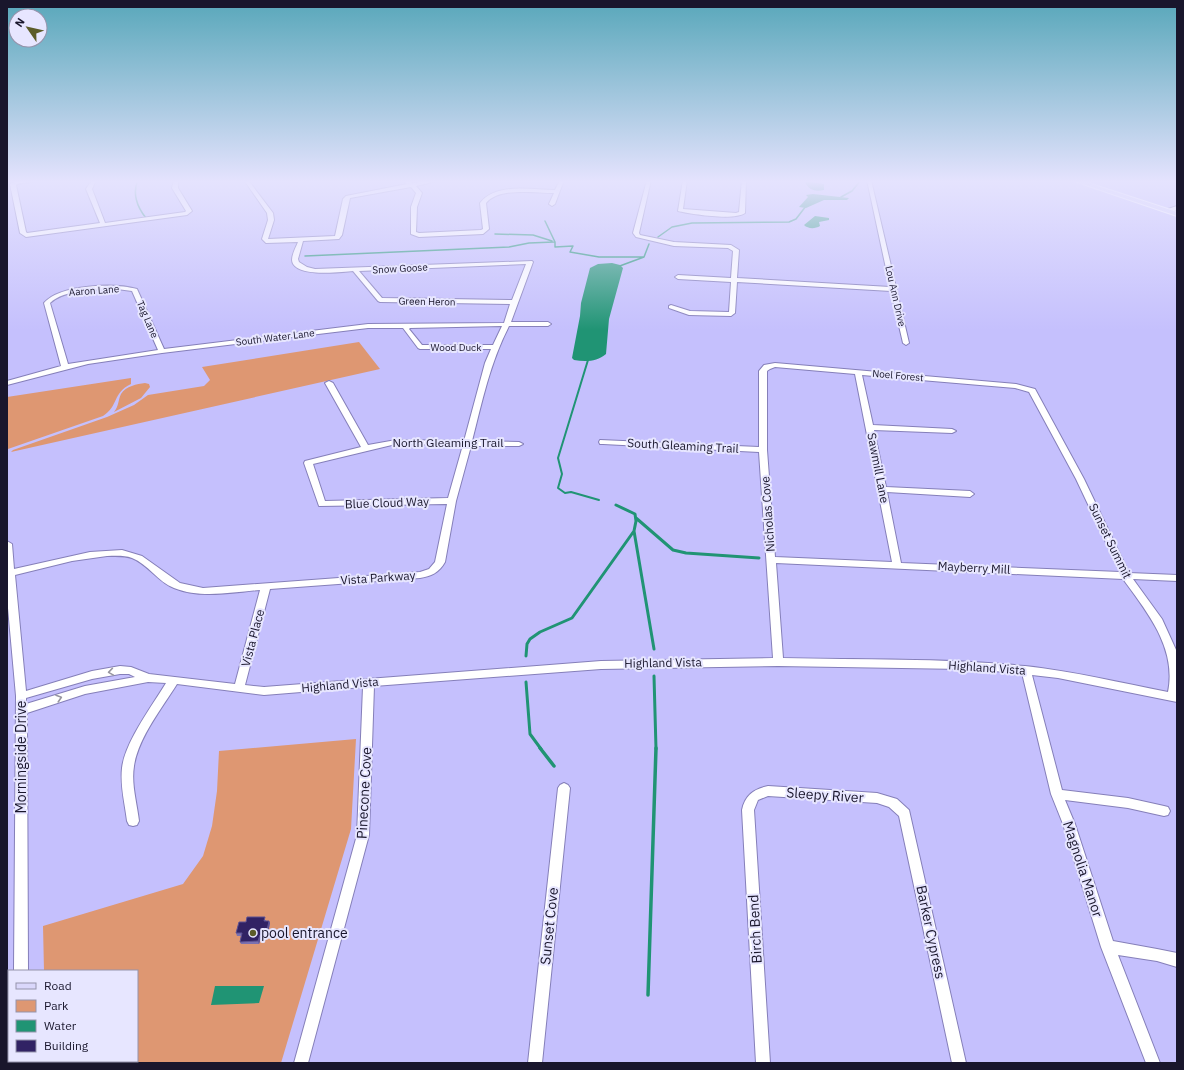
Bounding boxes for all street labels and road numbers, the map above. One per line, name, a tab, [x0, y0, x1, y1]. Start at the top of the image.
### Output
street label: Snow Goose	[372, 261, 429, 276]
street label: Lou Ann Drive	[882, 264, 909, 328]
street label: Aaron Lane	[68, 282, 120, 299]
street label: Green Heron	[398, 295, 456, 308]
street label: Tag Lane	[134, 298, 161, 340]
street label: South Water Lane	[235, 326, 316, 349]
street label: Wood Duck	[431, 341, 482, 354]
street label: Noel Forest	[872, 367, 925, 384]
street label: Sawmill Lane	[864, 432, 893, 505]
street label: North Gleaming Trail	[393, 435, 503, 450]
street label: South Gleaming Trail	[627, 435, 739, 456]
street label: Nicholas Cove	[757, 475, 778, 552]
street label: Blue Cloud Way	[345, 494, 429, 511]
street label: Sunset Summit	[1086, 501, 1135, 581]
street label: Mayberry Mill	[937, 558, 1011, 577]
street label: Vista Parkway	[340, 567, 416, 588]
street label: Vista Place	[238, 607, 268, 668]
street label: Highland Vista	[624, 654, 703, 671]
street label: Highland Vista	[948, 657, 1027, 678]
street label: Highland Vista	[301, 674, 380, 695]
street label: Morningside Drive	[12, 700, 30, 814]
street label: Pinecone Cove	[353, 746, 375, 840]
street label: Sleepy River	[786, 783, 864, 807]
street label: Magnolia Manor	[1059, 819, 1107, 919]
street label: Barker Cypress	[912, 884, 950, 981]
street label: Sunset Cove	[536, 886, 562, 966]
street label: Birch Bend	[744, 894, 766, 964]

